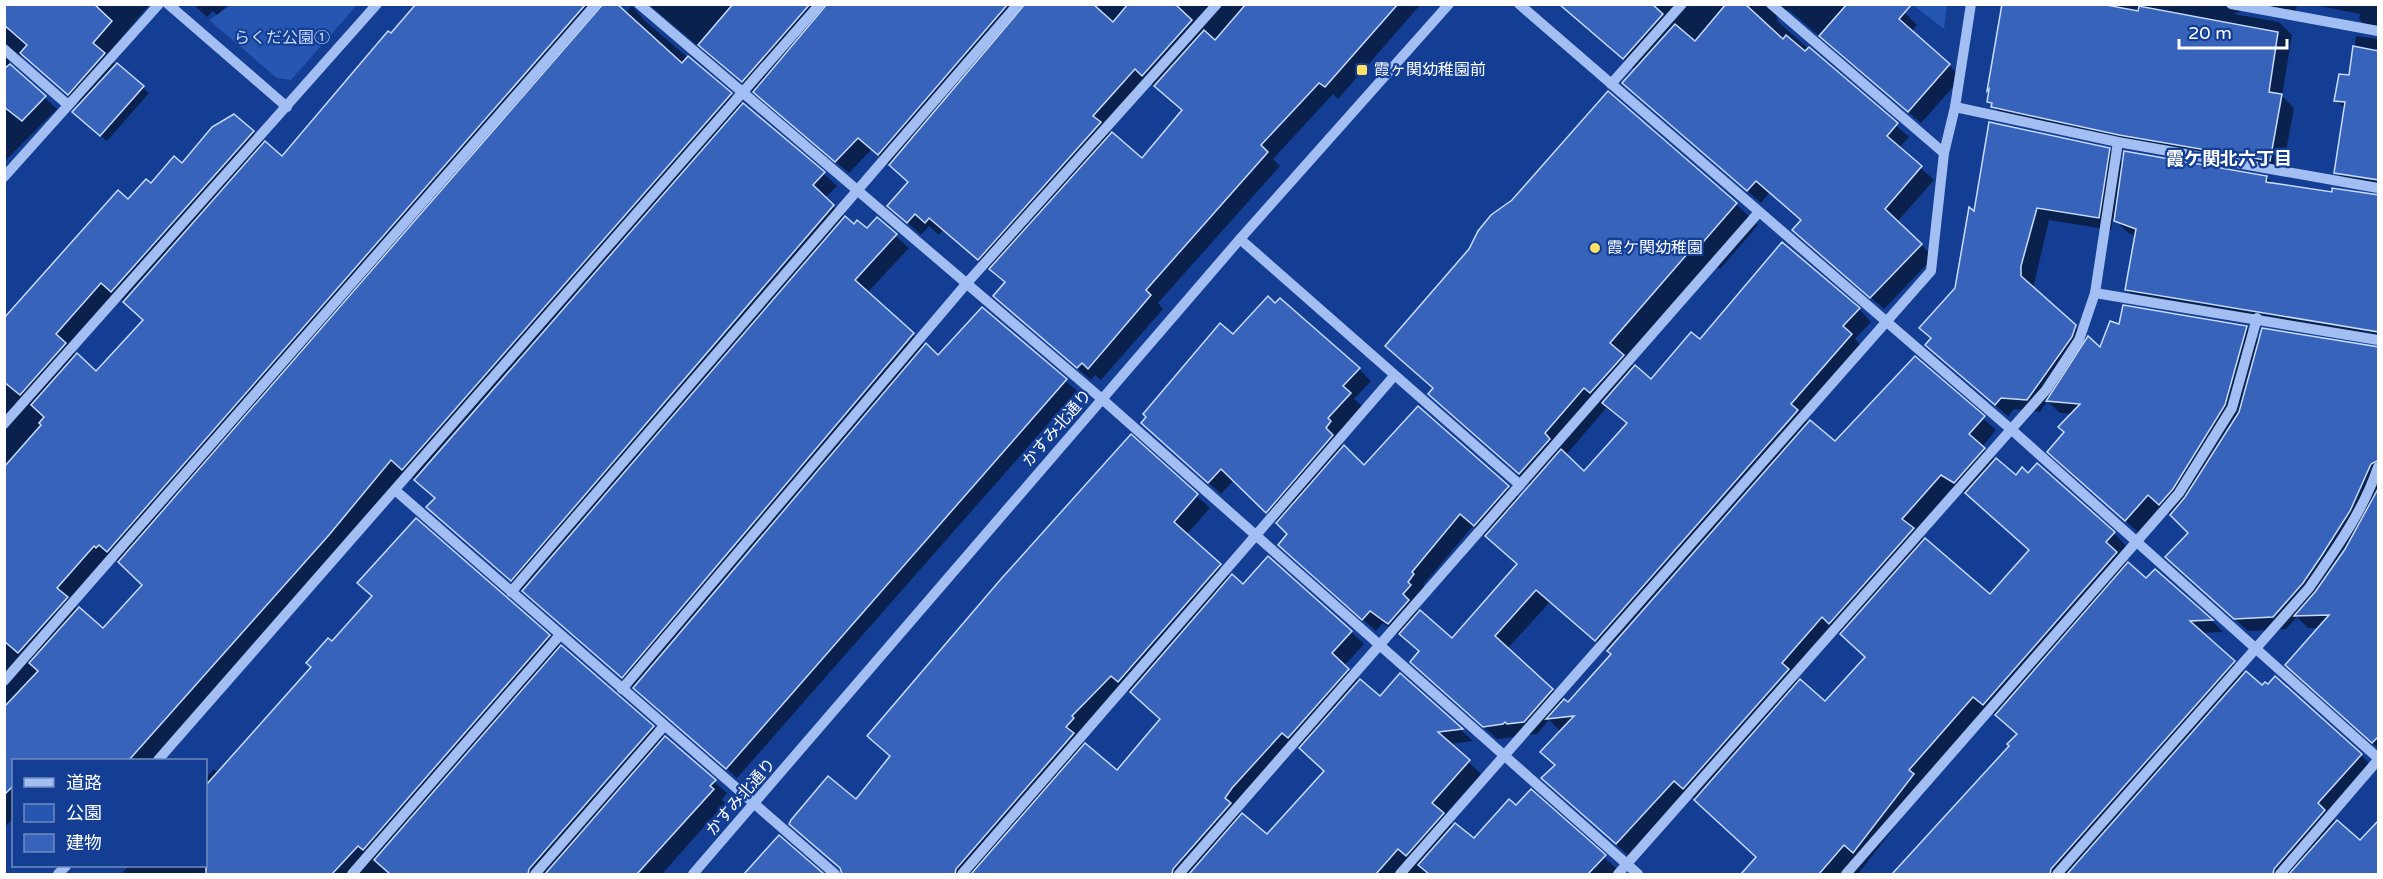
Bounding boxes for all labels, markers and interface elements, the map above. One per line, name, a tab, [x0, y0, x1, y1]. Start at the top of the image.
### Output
scale bar	[2179, 12, 2287, 50]
text: 20 m	[2188, 22, 2232, 44]
park label: らくだ公園①	[234, 28, 330, 48]
place label: 霞ヶ関幼稚園前	[1374, 60, 1486, 80]
marker: 霞ヶ関幼稚園前	[1355, 63, 1369, 77]
district label: 霞ケ関北六丁目	[2166, 148, 2292, 170]
place label: 霞ケ関幼稚園	[1607, 238, 1703, 258]
marker: 霞ケ関幼稚園	[1588, 241, 1602, 255]
street label: かすみ北通り	[1018, 385, 1096, 471]
street label: かすみ北通り	[702, 754, 780, 840]
legend	[12, 759, 207, 867]
text: 道路	[66, 772, 102, 794]
text: 公園	[66, 802, 102, 824]
text: 建物	[66, 832, 102, 854]

